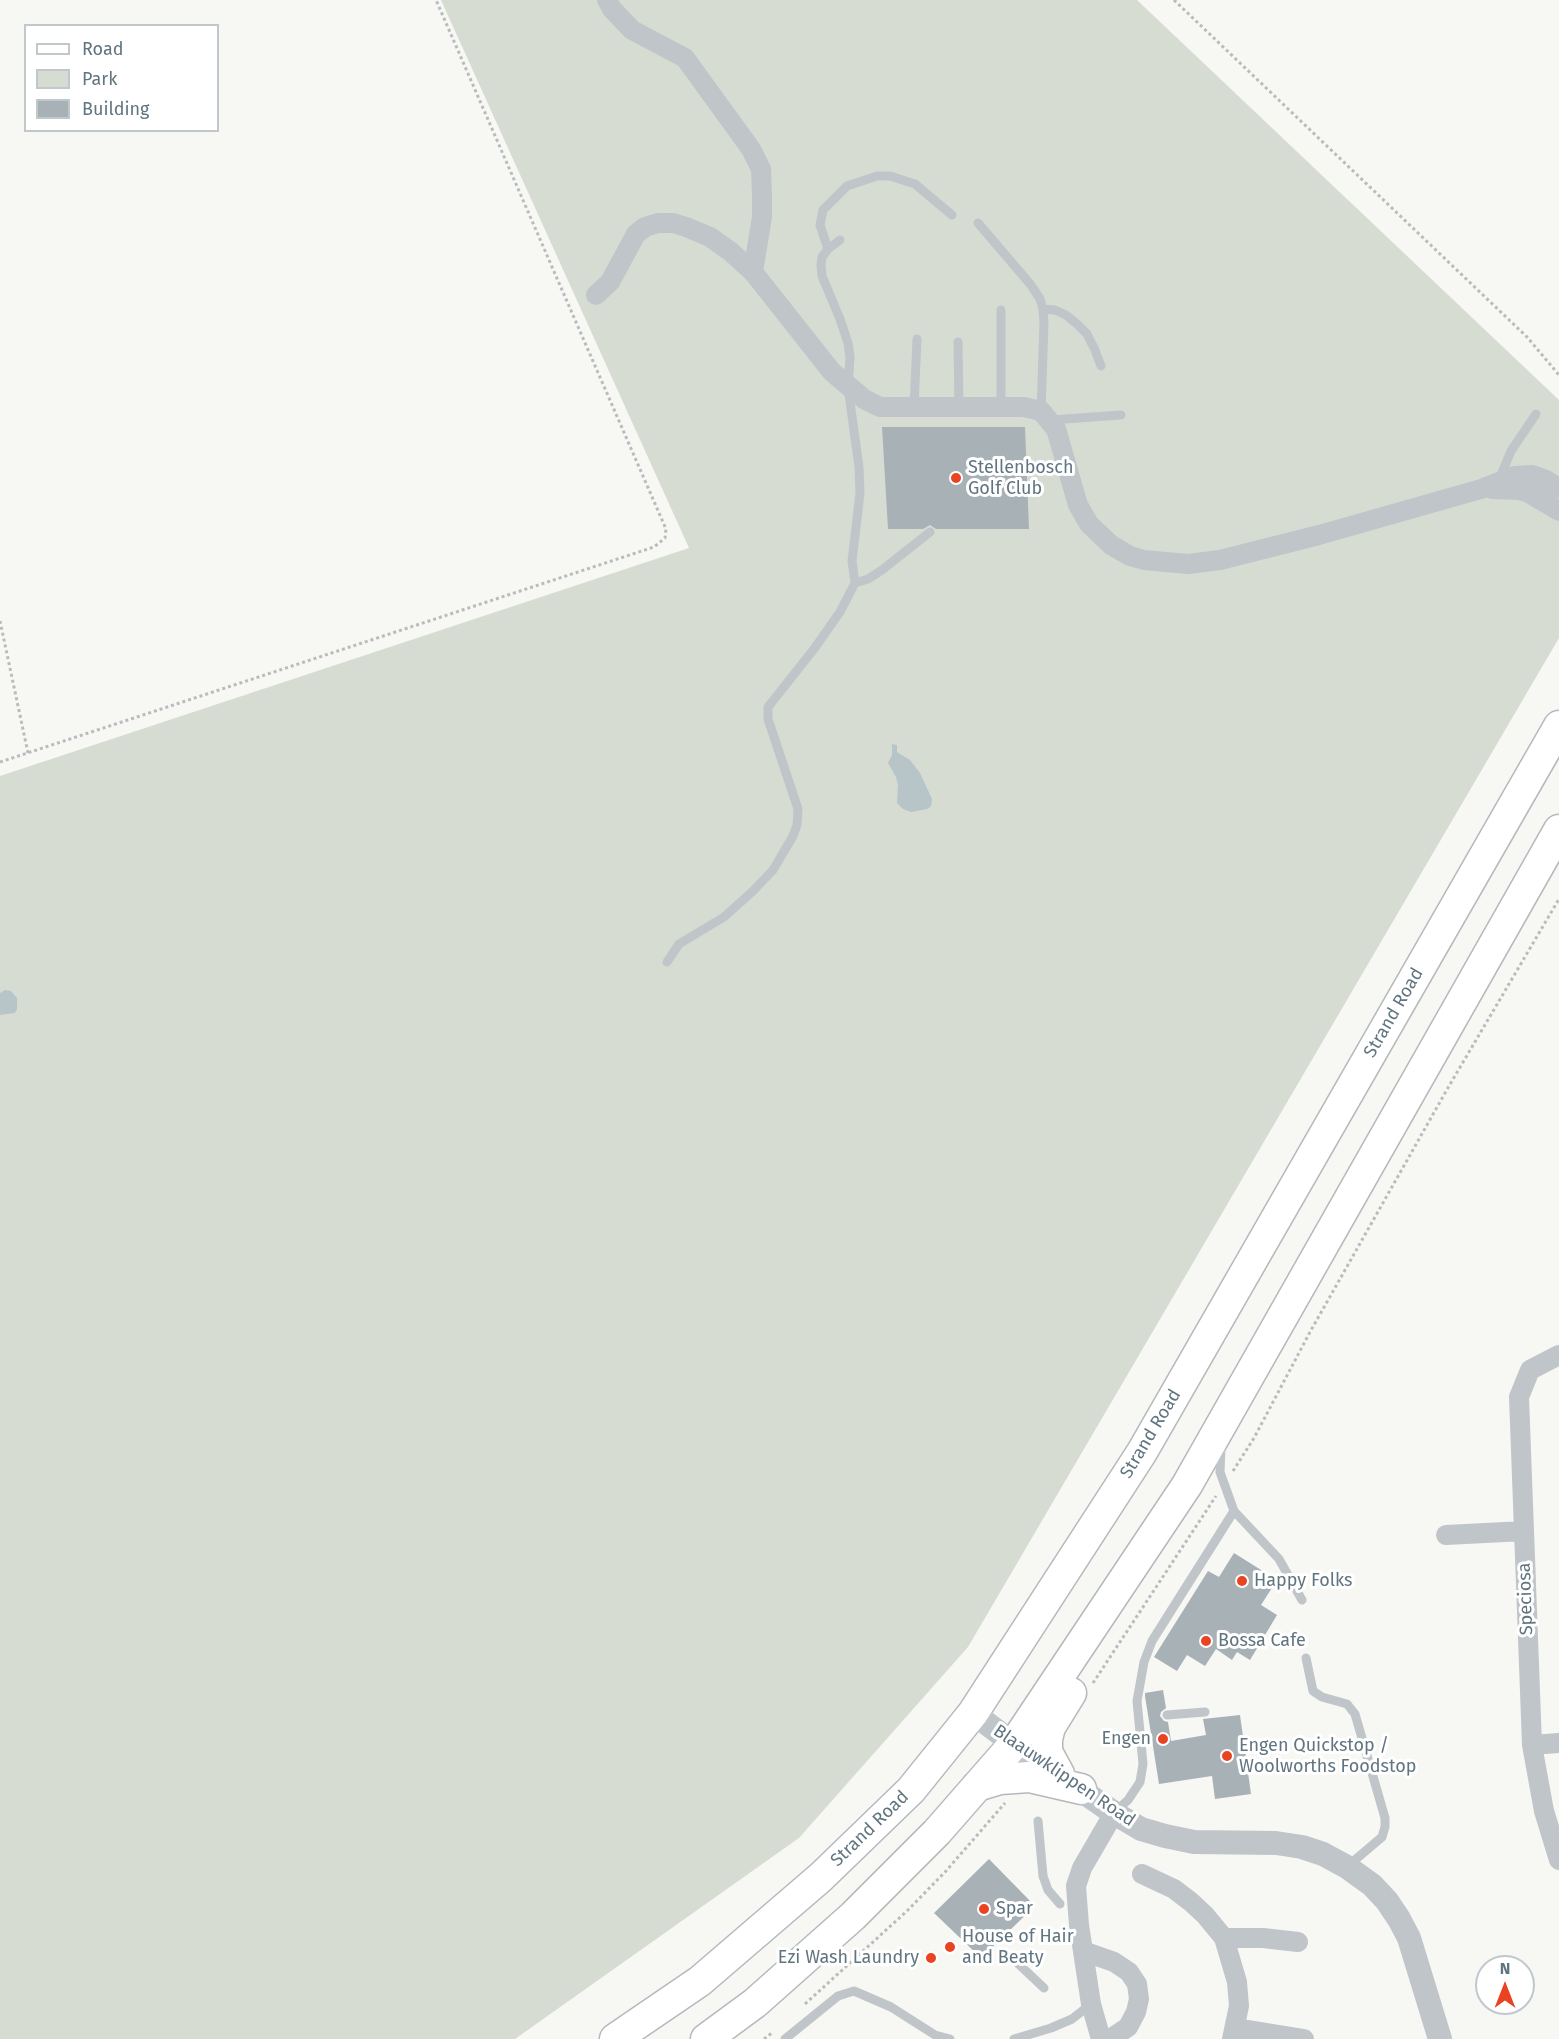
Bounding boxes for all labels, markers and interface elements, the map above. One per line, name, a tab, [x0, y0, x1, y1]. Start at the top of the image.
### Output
legend	[24, 24, 219, 132]
text: Road	[82, 38, 124, 60]
text: Park	[82, 68, 117, 90]
text: Building	[82, 98, 149, 120]
place label: Stellenbosch Golf Club	[968, 457, 1073, 500]
marker: Stellenbosch Golf Club	[949, 471, 963, 485]
street label: Strand Road	[1360, 964, 1428, 1062]
street label: Strand Road	[1116, 1386, 1186, 1482]
street label: Speciosa	[1514, 1562, 1538, 1636]
place label: Happy Folks	[1254, 1570, 1352, 1592]
marker: Happy Folks	[1235, 1574, 1249, 1588]
place label: Bossa Cafe	[1218, 1630, 1306, 1652]
marker: Bossa Cafe	[1199, 1634, 1213, 1648]
street label: Blaauwklippen Road	[989, 1720, 1139, 1832]
place label: Engen	[1102, 1728, 1151, 1750]
marker: Engen	[1156, 1732, 1170, 1746]
place label: Engen Quickstop / Woolworths Foodstop	[1239, 1735, 1416, 1778]
marker: Engen Quickstop / Woolworths Foodstop	[1220, 1749, 1234, 1763]
street label: Strand Road	[827, 1786, 913, 1872]
place label: Spar	[996, 1898, 1033, 1920]
marker: Spar	[977, 1902, 991, 1916]
place label: House of Hair and Beaty	[962, 1926, 1074, 1968]
marker: House of Hair and Beaty	[943, 1940, 957, 1954]
place label: Ezi Wash Laundry	[778, 1947, 919, 1969]
marker: Ezi Wash Laundry	[924, 1951, 938, 1965]
north arrow	[1475, 1955, 1535, 2015]
text: N	[1500, 1959, 1510, 1978]

